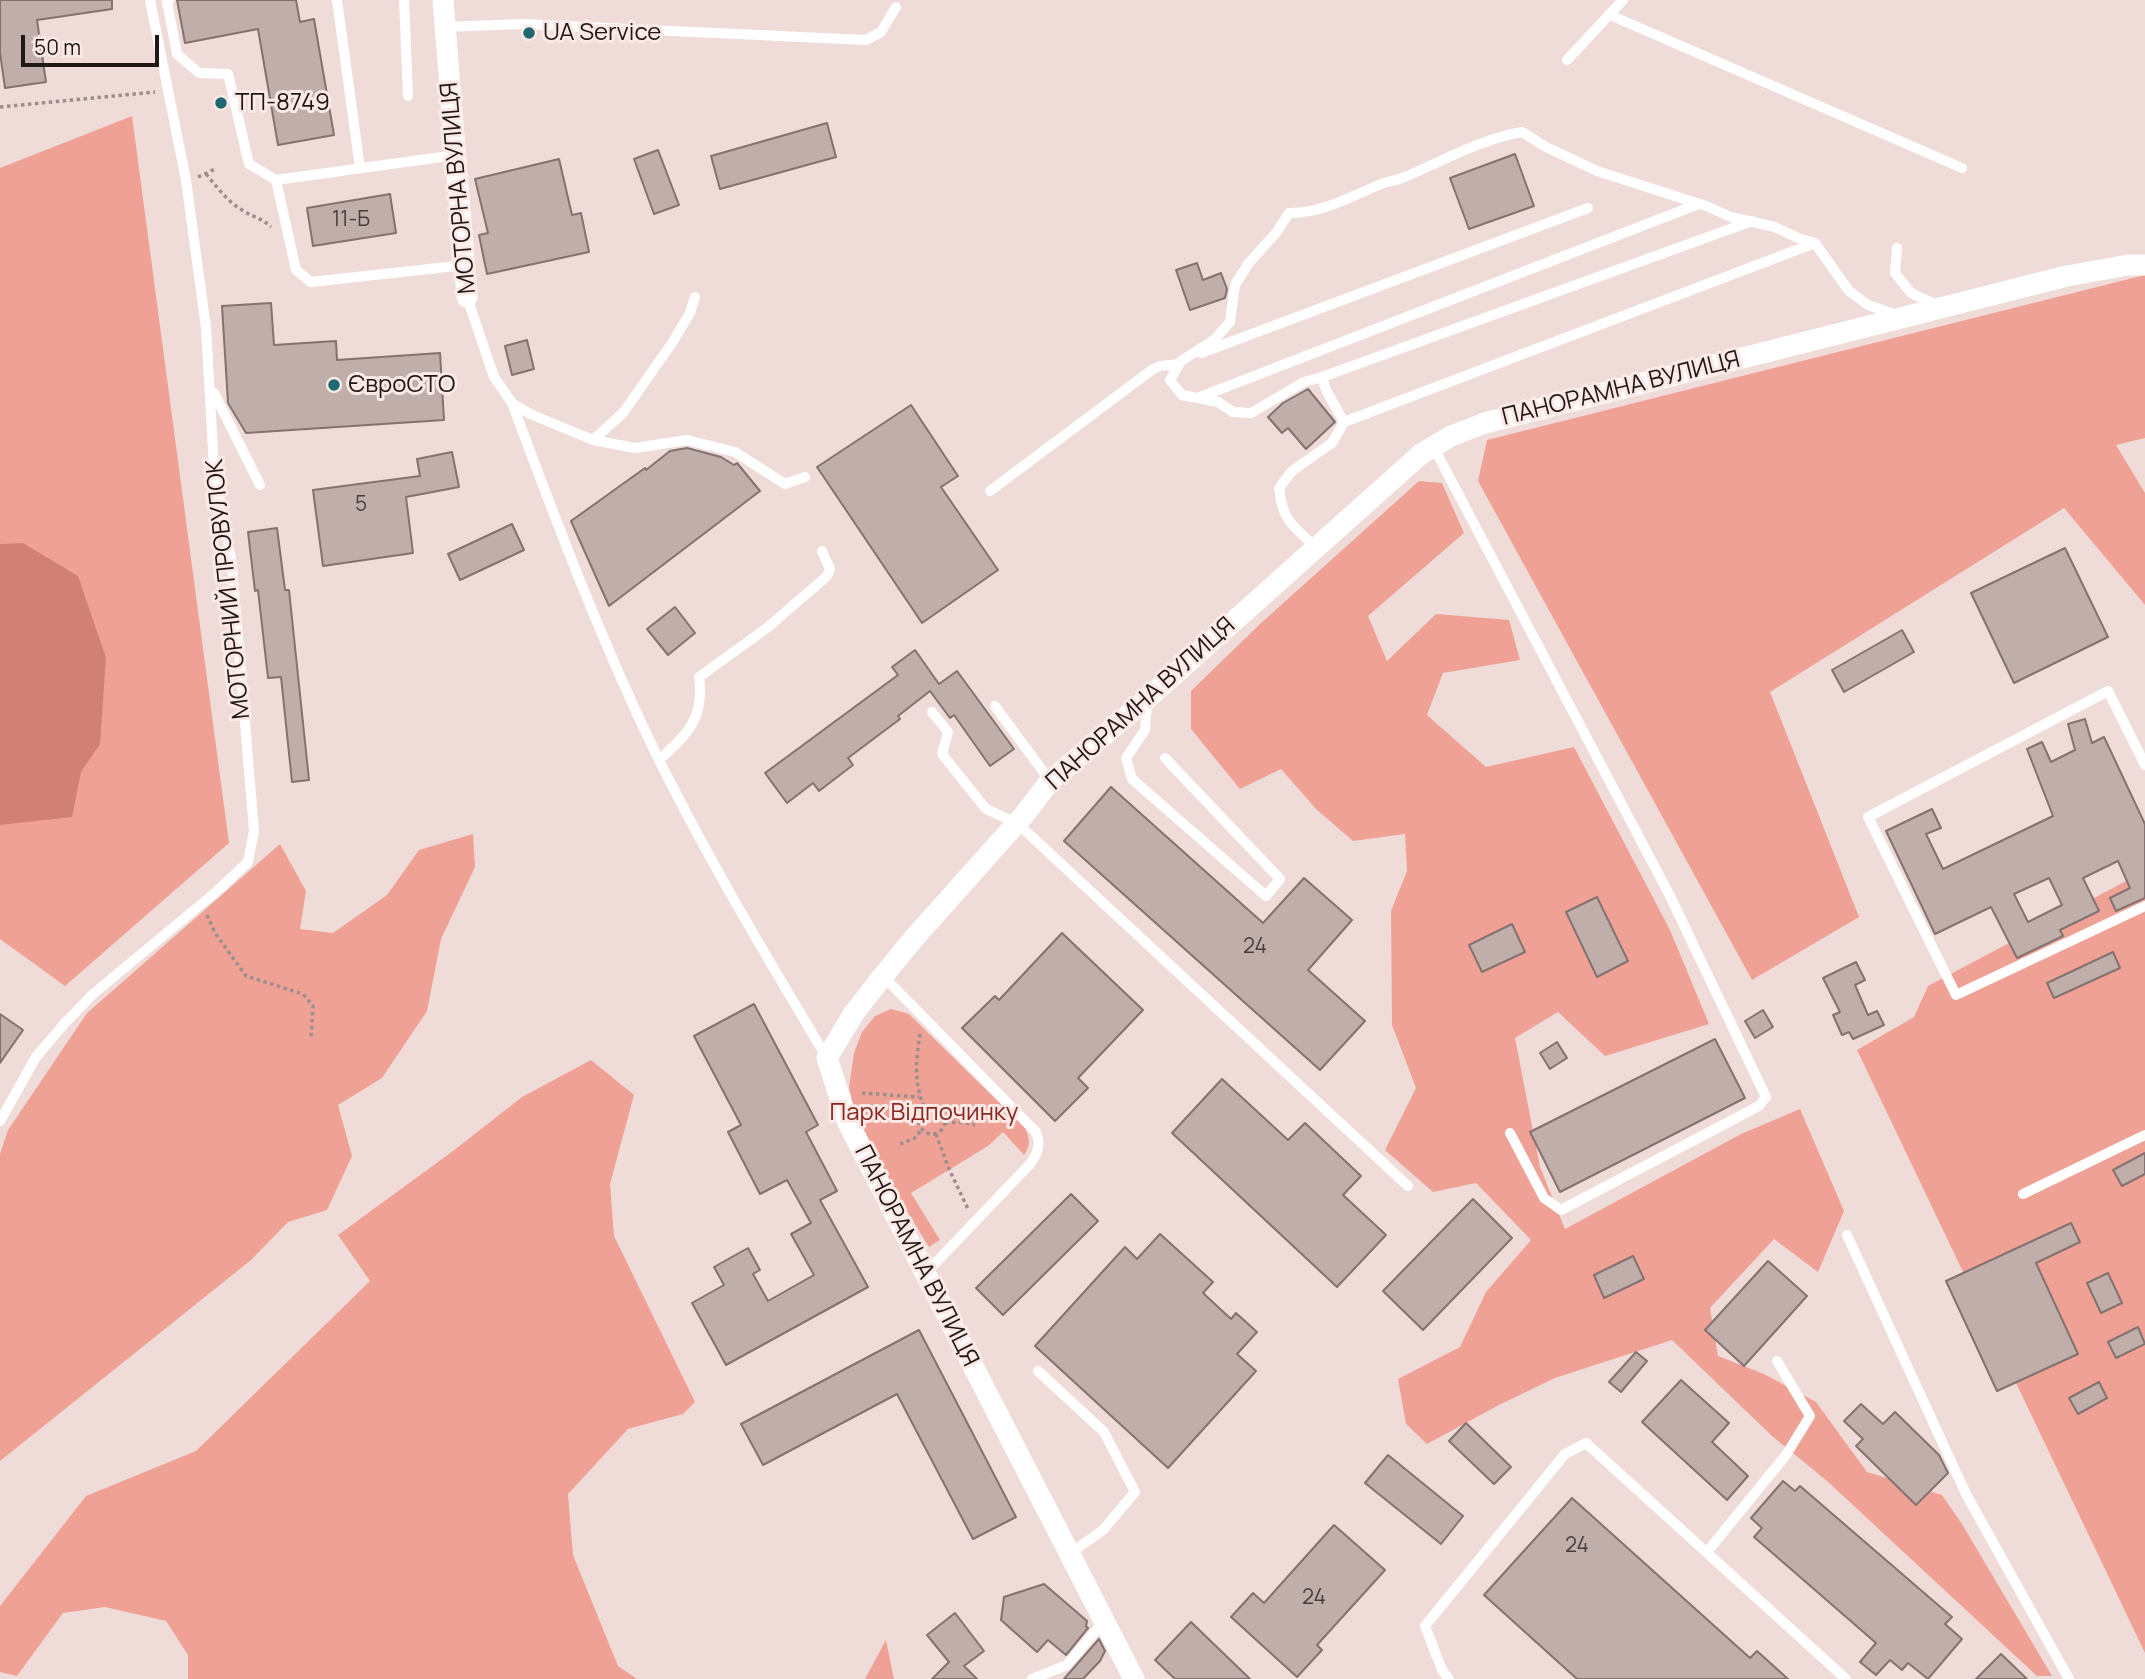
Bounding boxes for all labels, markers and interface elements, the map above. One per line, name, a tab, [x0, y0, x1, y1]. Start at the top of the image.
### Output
place label: UA Service	[543, 19, 661, 47]
scale bar	[24, 21, 163, 65]
marker: UA Service	[521, 25, 537, 41]
text: 50 m	[34, 33, 81, 61]
street label: МОТОРНА ВУЛИЦЯ	[435, 81, 483, 295]
place label: ТП-8749	[235, 89, 330, 117]
marker: ТП-8749	[213, 95, 229, 111]
house number: 11-Б	[332, 207, 370, 233]
street label: ПАНОРАМНА ВУЛИЦЯ	[1499, 345, 1743, 433]
place label: ЄвроСТО	[348, 371, 455, 399]
marker: ЄвроСТО	[326, 377, 342, 393]
street label: МОТОРНИЙ ПРОВУЛОК	[201, 457, 257, 721]
house number: 5	[355, 492, 367, 518]
street label: ПАНОРАМНА ВУЛИЦЯ	[1041, 612, 1241, 796]
house number: 24	[1243, 934, 1267, 960]
park label: Парк Відпочинку	[830, 1099, 1018, 1127]
street label: ПАНОРАМНА ВУЛИЦЯ	[848, 1141, 984, 1371]
house number: 24	[1565, 1533, 1589, 1559]
house number: 24	[1302, 1585, 1326, 1611]

